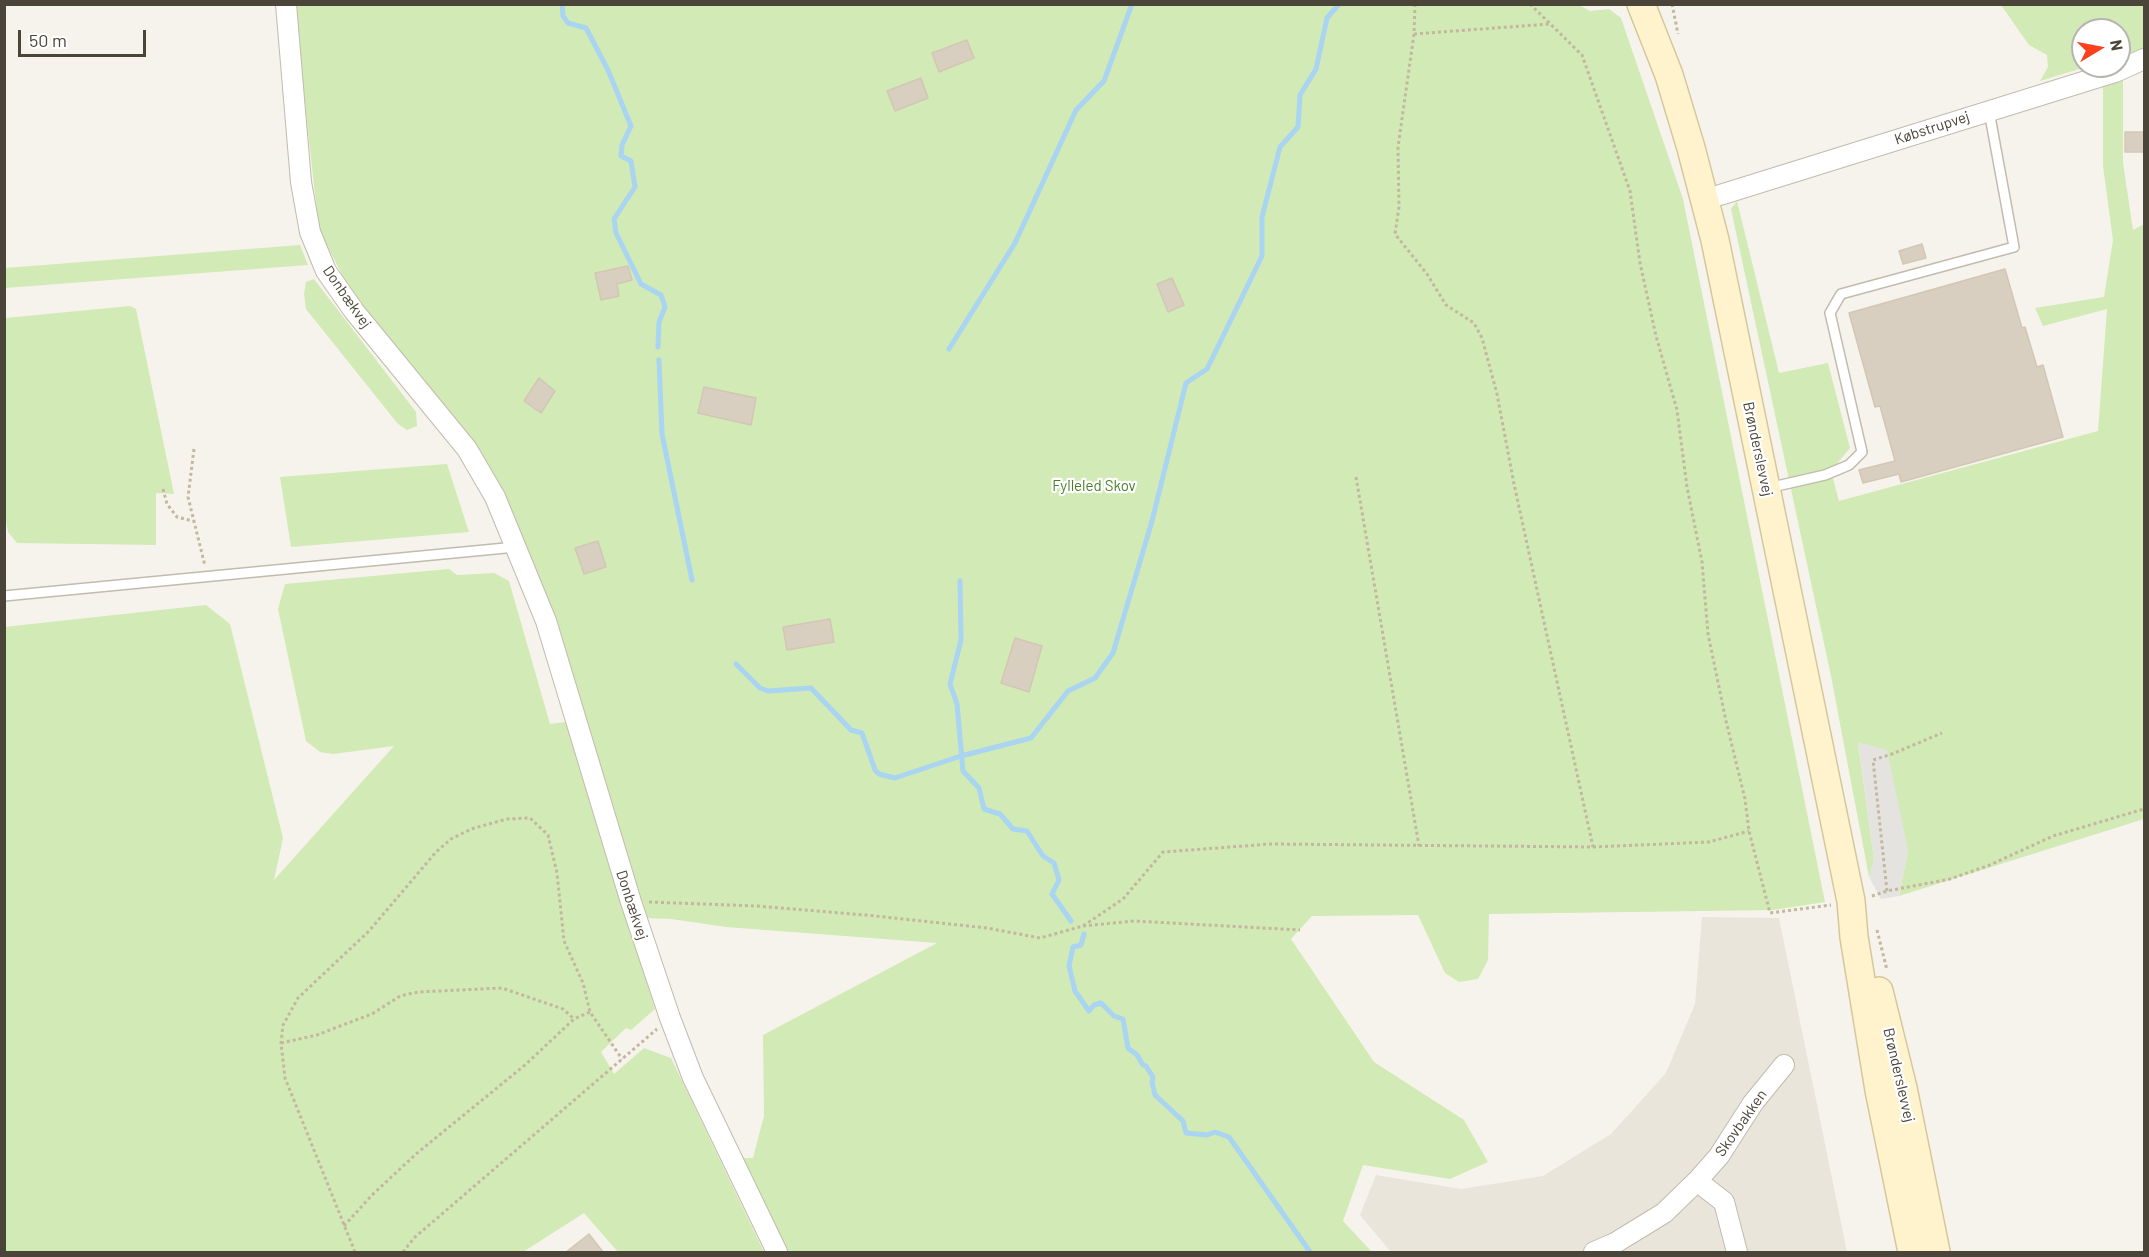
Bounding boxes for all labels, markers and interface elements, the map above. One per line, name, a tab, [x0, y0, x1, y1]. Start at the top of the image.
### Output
scale bar	[21, 18, 148, 56]
north arrow	[2071, 18, 2131, 78]
text: 50 m	[29, 29, 67, 51]
text: N	[2107, 38, 2128, 52]
street label: Købstrupvej	[1892, 107, 1972, 149]
street label: Donbækvej	[319, 262, 375, 332]
street label: Brønderslevvej	[1739, 400, 1777, 498]
park label: Fylleled Skov	[1052, 477, 1136, 495]
street label: Donbækvej	[612, 868, 652, 942]
street label: Brønderslevvej	[1879, 1026, 1919, 1124]
street label: Skovbakken	[1711, 1086, 1771, 1160]

